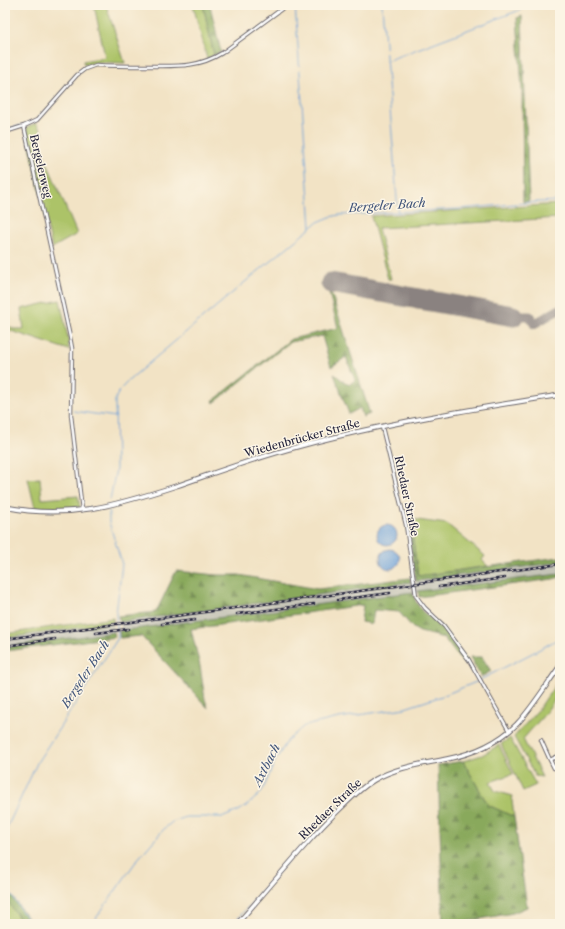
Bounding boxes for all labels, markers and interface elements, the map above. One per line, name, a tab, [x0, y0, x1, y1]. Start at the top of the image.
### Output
street label: Bergelerweg	[27, 133, 55, 200]
water label: Bergeler Bach	[347, 195, 426, 215]
street label: Wiedenbrücker Straße	[242, 416, 361, 460]
street label: Rhedaer Straße	[392, 455, 422, 537]
water label: Bergeler Bach	[57, 637, 112, 711]
water label: Axtbach	[248, 741, 283, 790]
street label: Rhedaer Straße	[296, 776, 364, 842]

